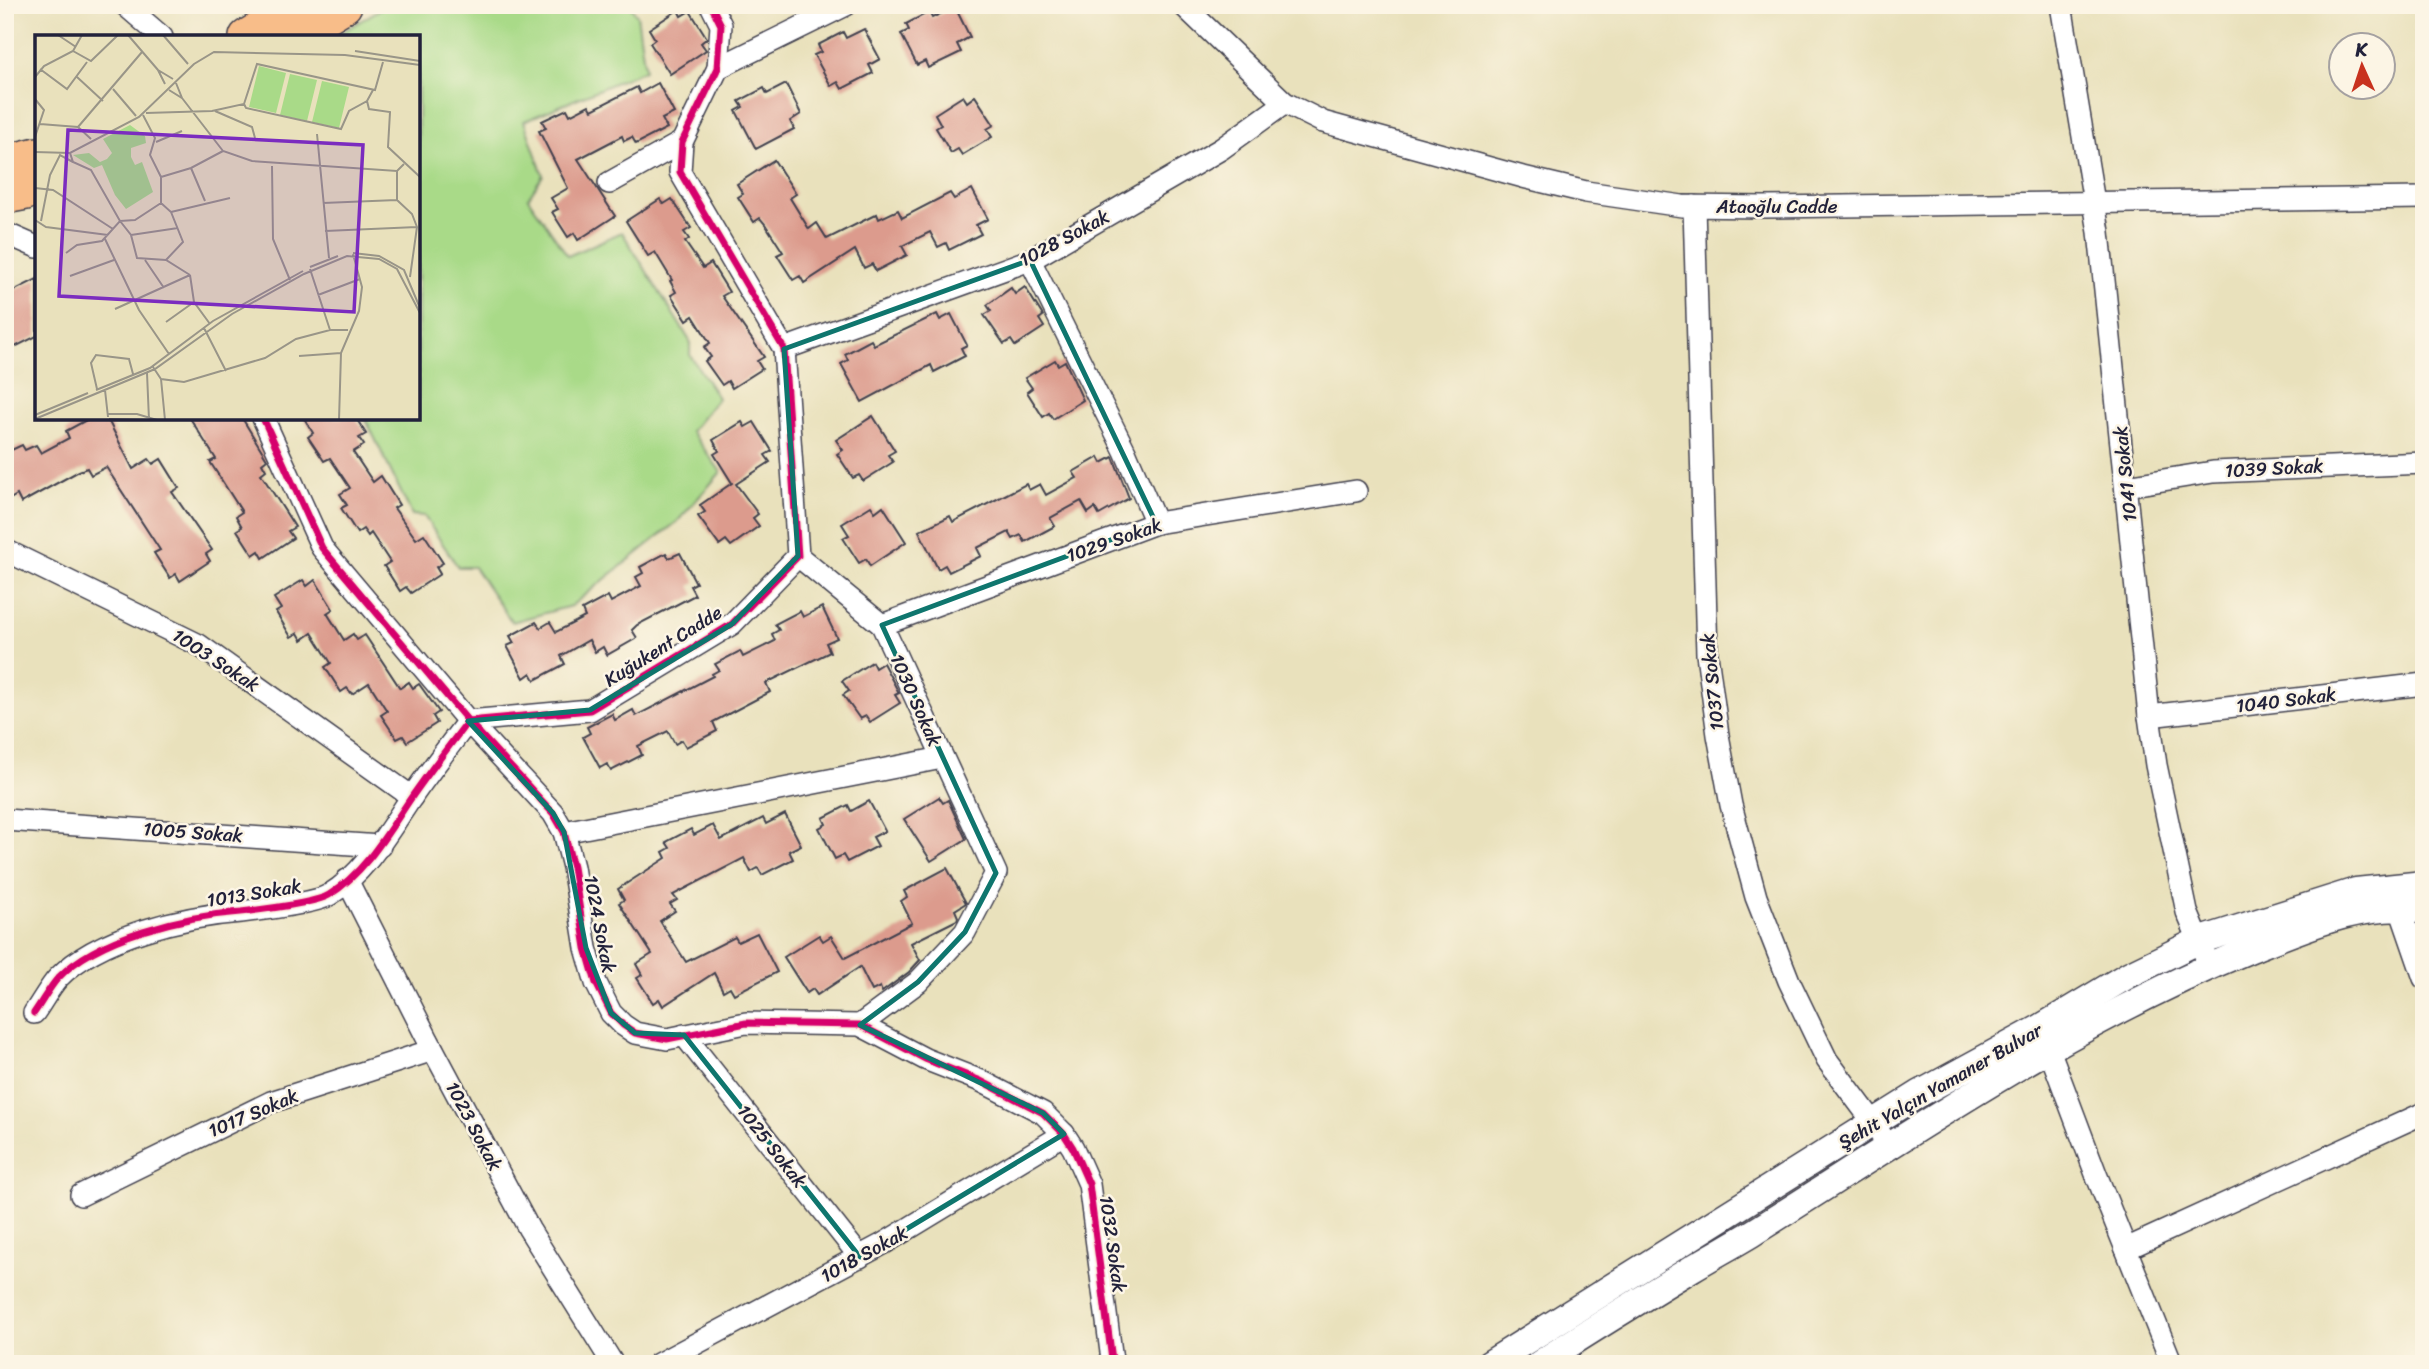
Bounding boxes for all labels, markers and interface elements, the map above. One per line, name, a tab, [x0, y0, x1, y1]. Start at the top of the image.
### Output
north arrow	[2328, 32, 2398, 102]
text: K	[2354, 33, 2369, 66]
inset map	[35, 35, 420, 420]
street label: Ataoğlu Cadde	[1715, 190, 1838, 223]
street label: 1028 Sokak	[1013, 200, 1115, 276]
street label: 1041 Sokak	[2104, 424, 2146, 524]
street label: 1039 Sokak	[2224, 449, 2324, 487]
street label: 1029 Sokak	[1062, 508, 1166, 572]
street label: Kuğukent Cadde	[597, 596, 729, 696]
street label: 1003 Sokak	[166, 619, 266, 701]
street label: 1037 Sokak	[1690, 632, 1734, 732]
street label: 1030 Sokak	[881, 648, 951, 752]
street label: 1040 Sokak	[2234, 678, 2338, 722]
street label: 1005 Sokak	[142, 812, 244, 852]
street label: 1013 Sokak	[205, 869, 303, 917]
street label: 1024 Sokak	[574, 872, 626, 976]
street label: Şehit Yalçın Yamaner Bulvar	[1831, 1013, 2050, 1158]
street label: 1023 Sokak	[436, 1075, 512, 1177]
street label: 1017 Sokak	[203, 1079, 303, 1147]
street label: 1025 Sokak	[729, 1097, 815, 1195]
street label: 1032 Sokak	[1090, 1193, 1136, 1295]
street label: 1018 Sokak	[814, 1216, 914, 1292]

